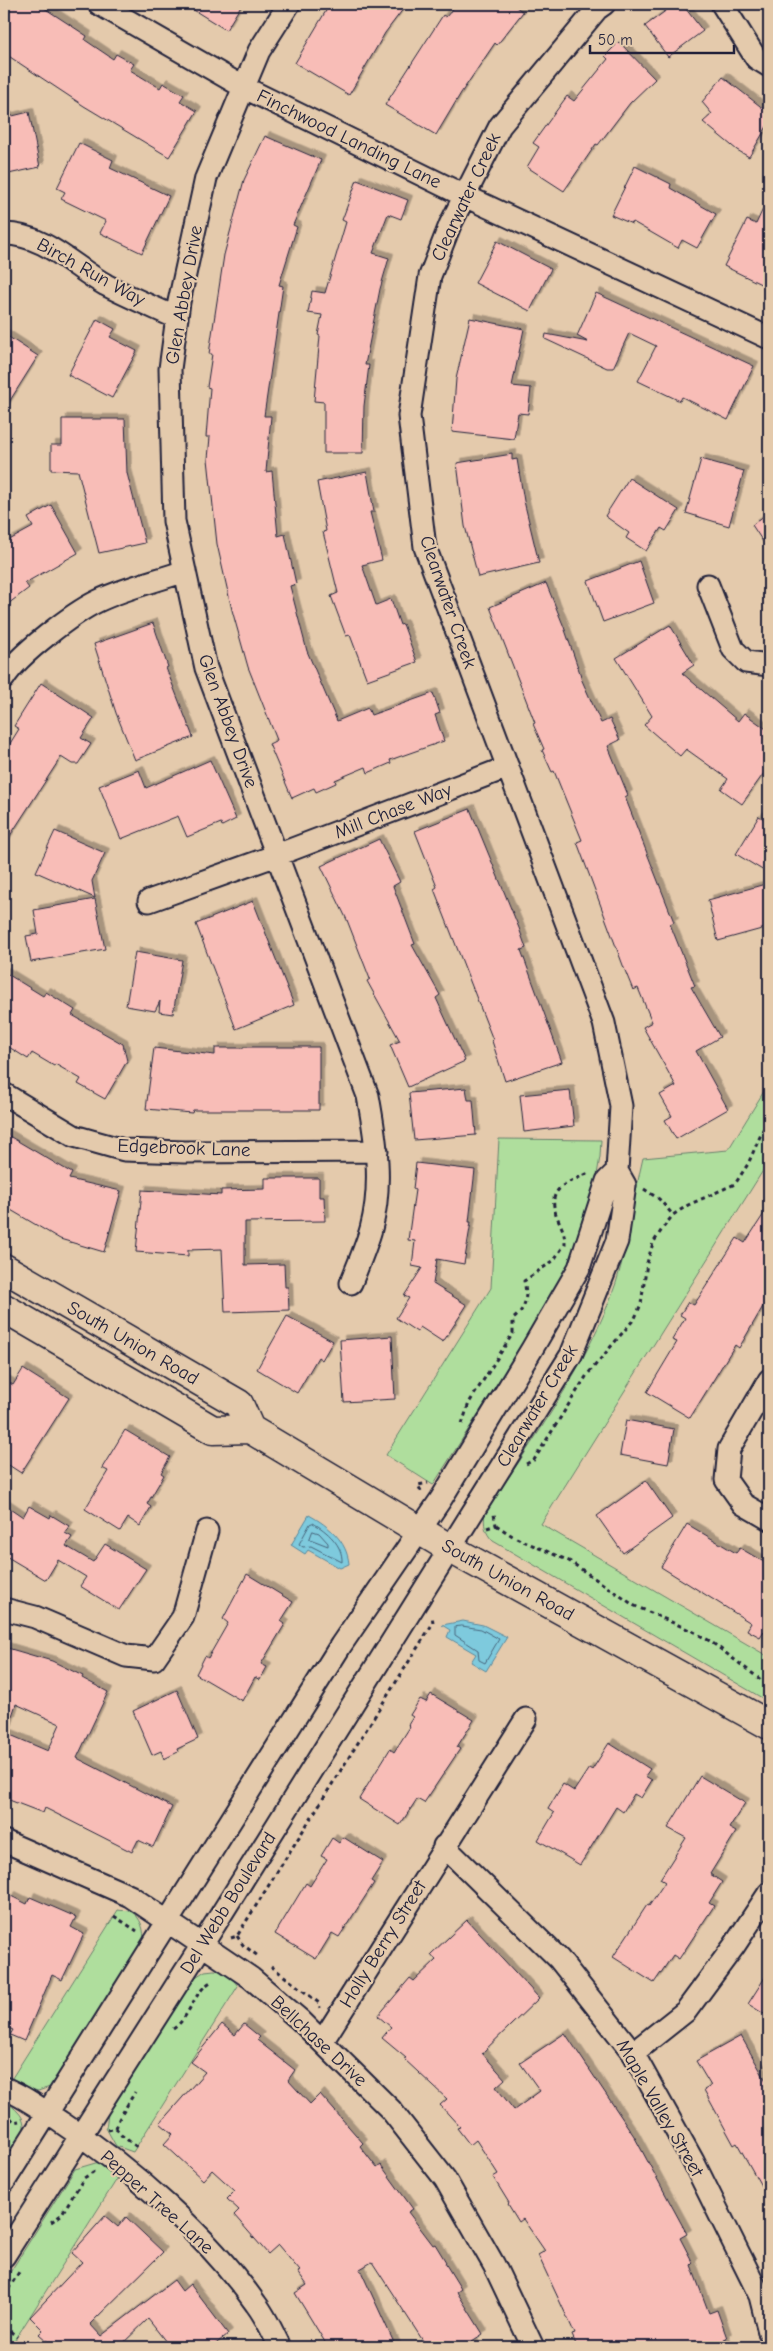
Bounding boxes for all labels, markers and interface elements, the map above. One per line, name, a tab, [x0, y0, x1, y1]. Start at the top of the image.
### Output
scale bar	[590, 22, 734, 54]
text: 50 m	[598, 31, 633, 49]
street label: Finchwood Landing Lane	[253, 85, 445, 193]
street label: Clearwater Creek	[427, 129, 506, 265]
street label: Glen Abbey Drive	[161, 224, 207, 366]
street label: Birch Run Way	[33, 233, 149, 311]
street label: Clearwater Creek	[415, 533, 481, 672]
street label: Glen Abbey Drive	[194, 651, 262, 791]
street label: Mill Chase Way	[331, 778, 455, 843]
street label: Edgebrook Lane	[117, 1135, 251, 1161]
street label: South Union Road	[63, 1296, 203, 1390]
street label: Clearwater Creek	[492, 1340, 583, 1471]
street label: South Union Road	[438, 1534, 578, 1626]
street label: Del Webb Boulevard	[175, 1828, 281, 1978]
street label: Holly Berry Street	[335, 1876, 431, 2012]
street label: Bellchase Drive	[266, 1991, 372, 2091]
street label: Maple Valley Street	[612, 2035, 709, 2181]
street label: Pepper Tree Lane	[96, 2145, 218, 2259]

